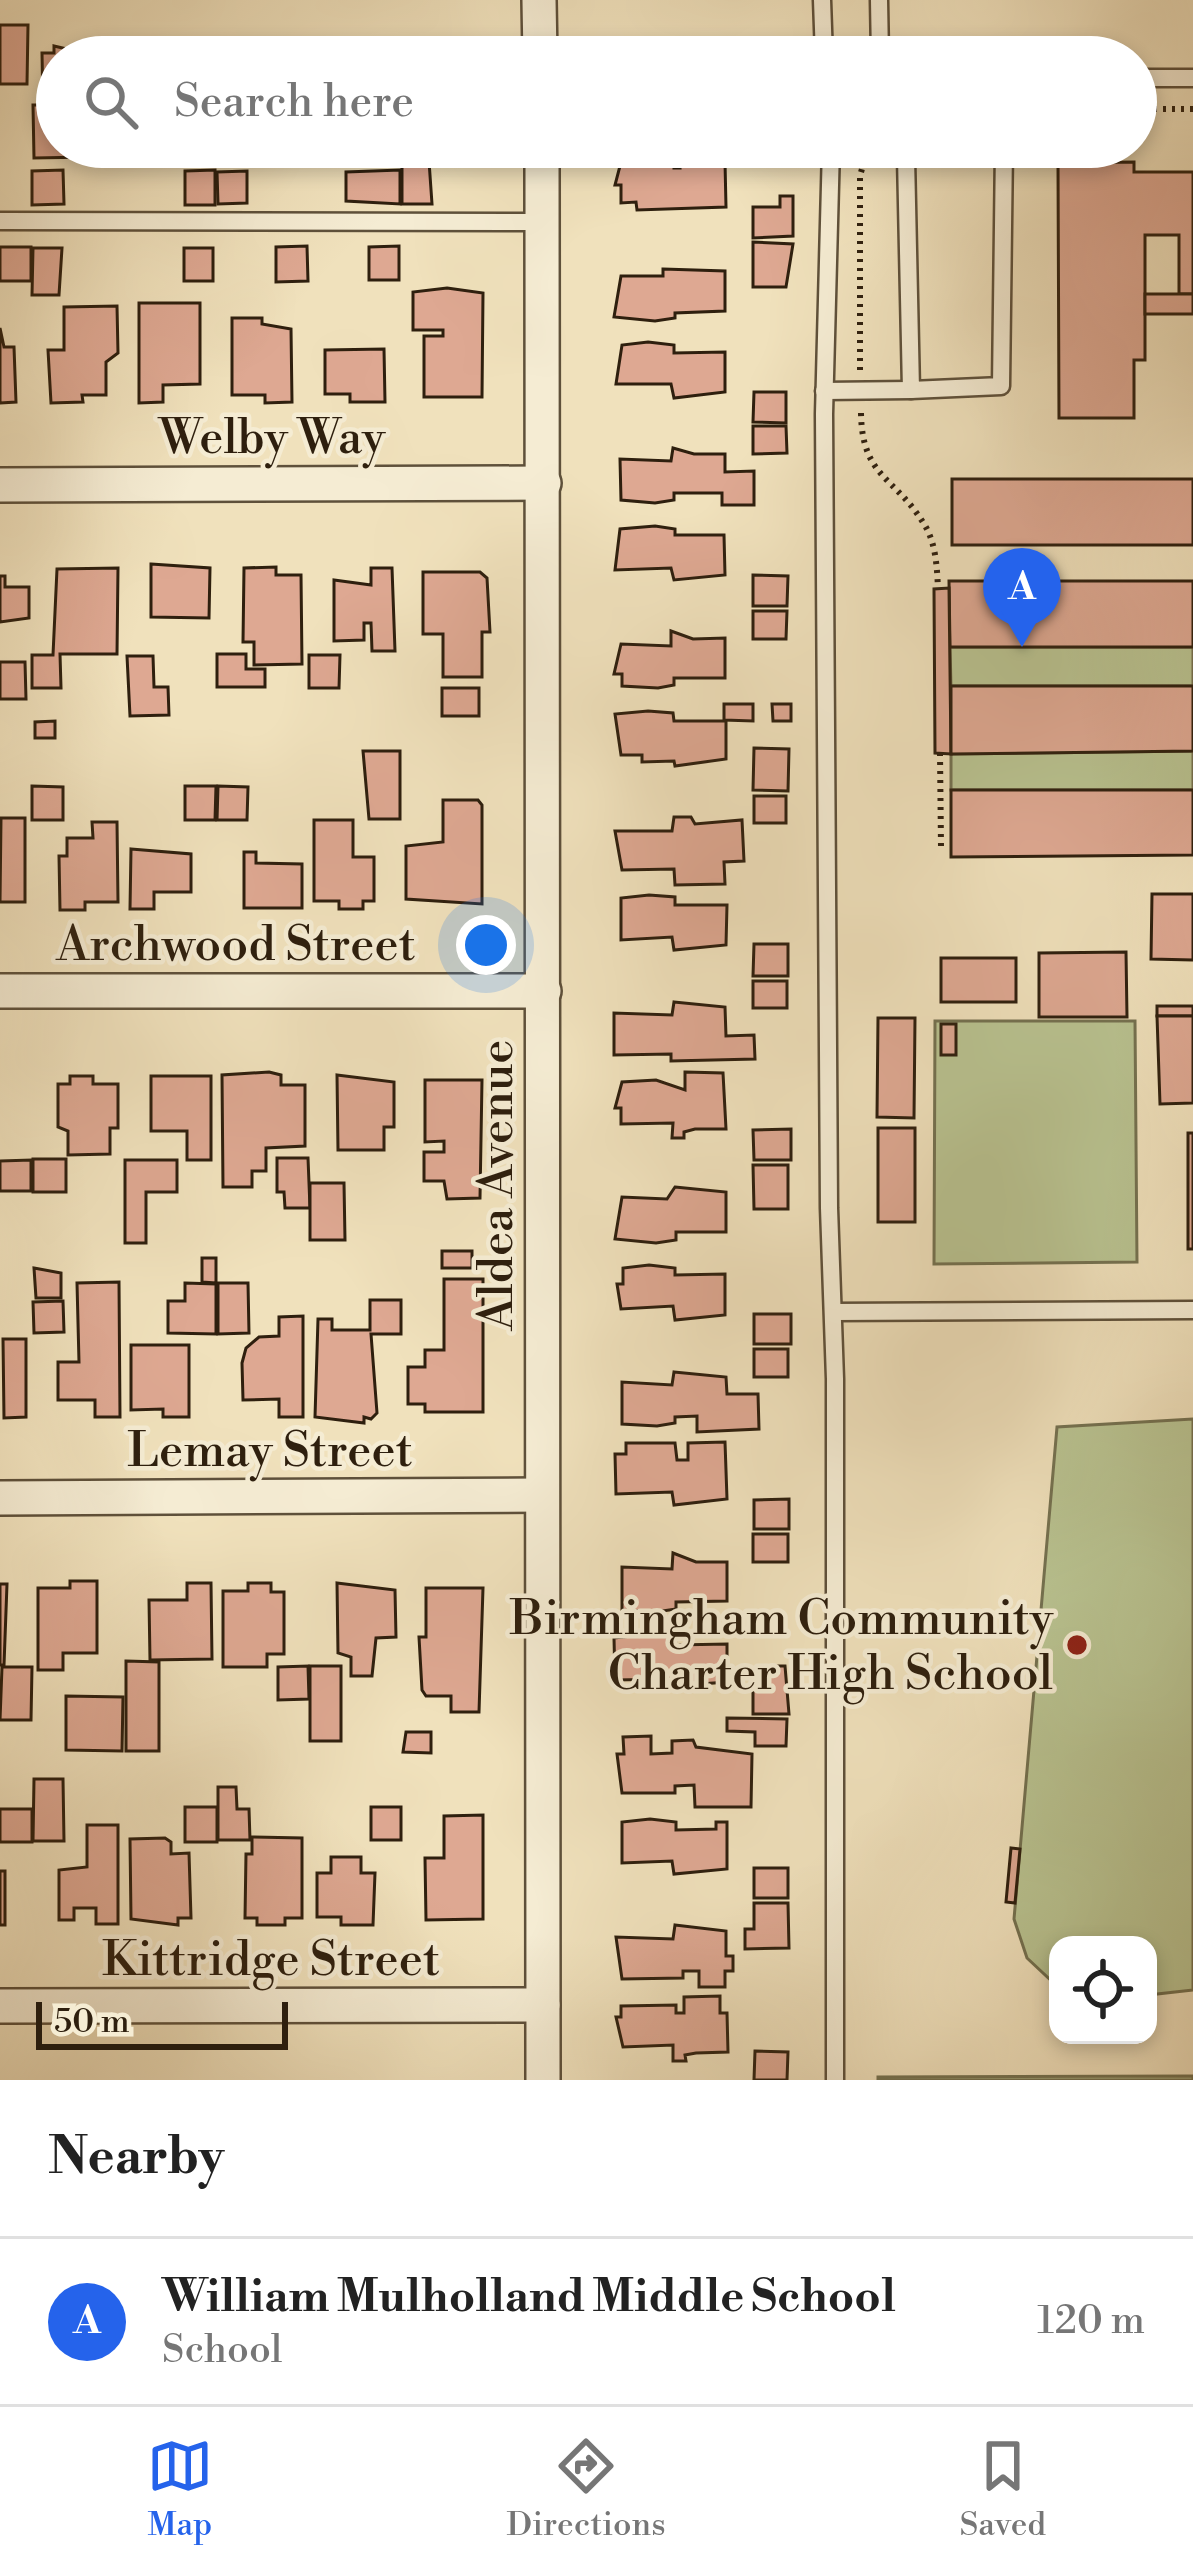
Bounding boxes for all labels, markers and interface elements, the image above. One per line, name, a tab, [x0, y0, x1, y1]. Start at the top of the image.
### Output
search box	[36, 36, 1157, 168]
icon: search	[78, 69, 144, 135]
text: Search here	[174, 74, 414, 131]
street label: Welby Way	[157, 409, 386, 469]
pin: A	[983, 548, 1061, 647]
your location	[456, 915, 516, 975]
street label: Archwood Street	[55, 916, 416, 976]
street label: Aldea Avenue	[468, 1039, 528, 1332]
street label: Lemay Street	[127, 1422, 413, 1482]
place label: Birmingham Community Charter High School	[509, 1590, 1054, 1705]
marker: Birmingham Community Charter High School	[1064, 1632, 1090, 1658]
street label: Kittridge Street	[102, 1931, 440, 1991]
map controls	[1049, 1936, 1157, 2044]
button: locate	[1049, 1936, 1157, 2044]
scale bar	[36, 1996, 288, 2049]
text: 50 m	[54, 2002, 130, 2043]
text: Nearby	[48, 2126, 224, 2190]
text: William Mulholland Middle School	[162, 2269, 896, 2326]
text: A	[73, 2297, 101, 2346]
text: 120 m	[1037, 2297, 1145, 2346]
text: School	[162, 2326, 282, 2375]
tab: Map	[147, 2433, 213, 2546]
tab: Directions	[507, 2433, 666, 2546]
tab: Saved	[959, 2433, 1046, 2546]

